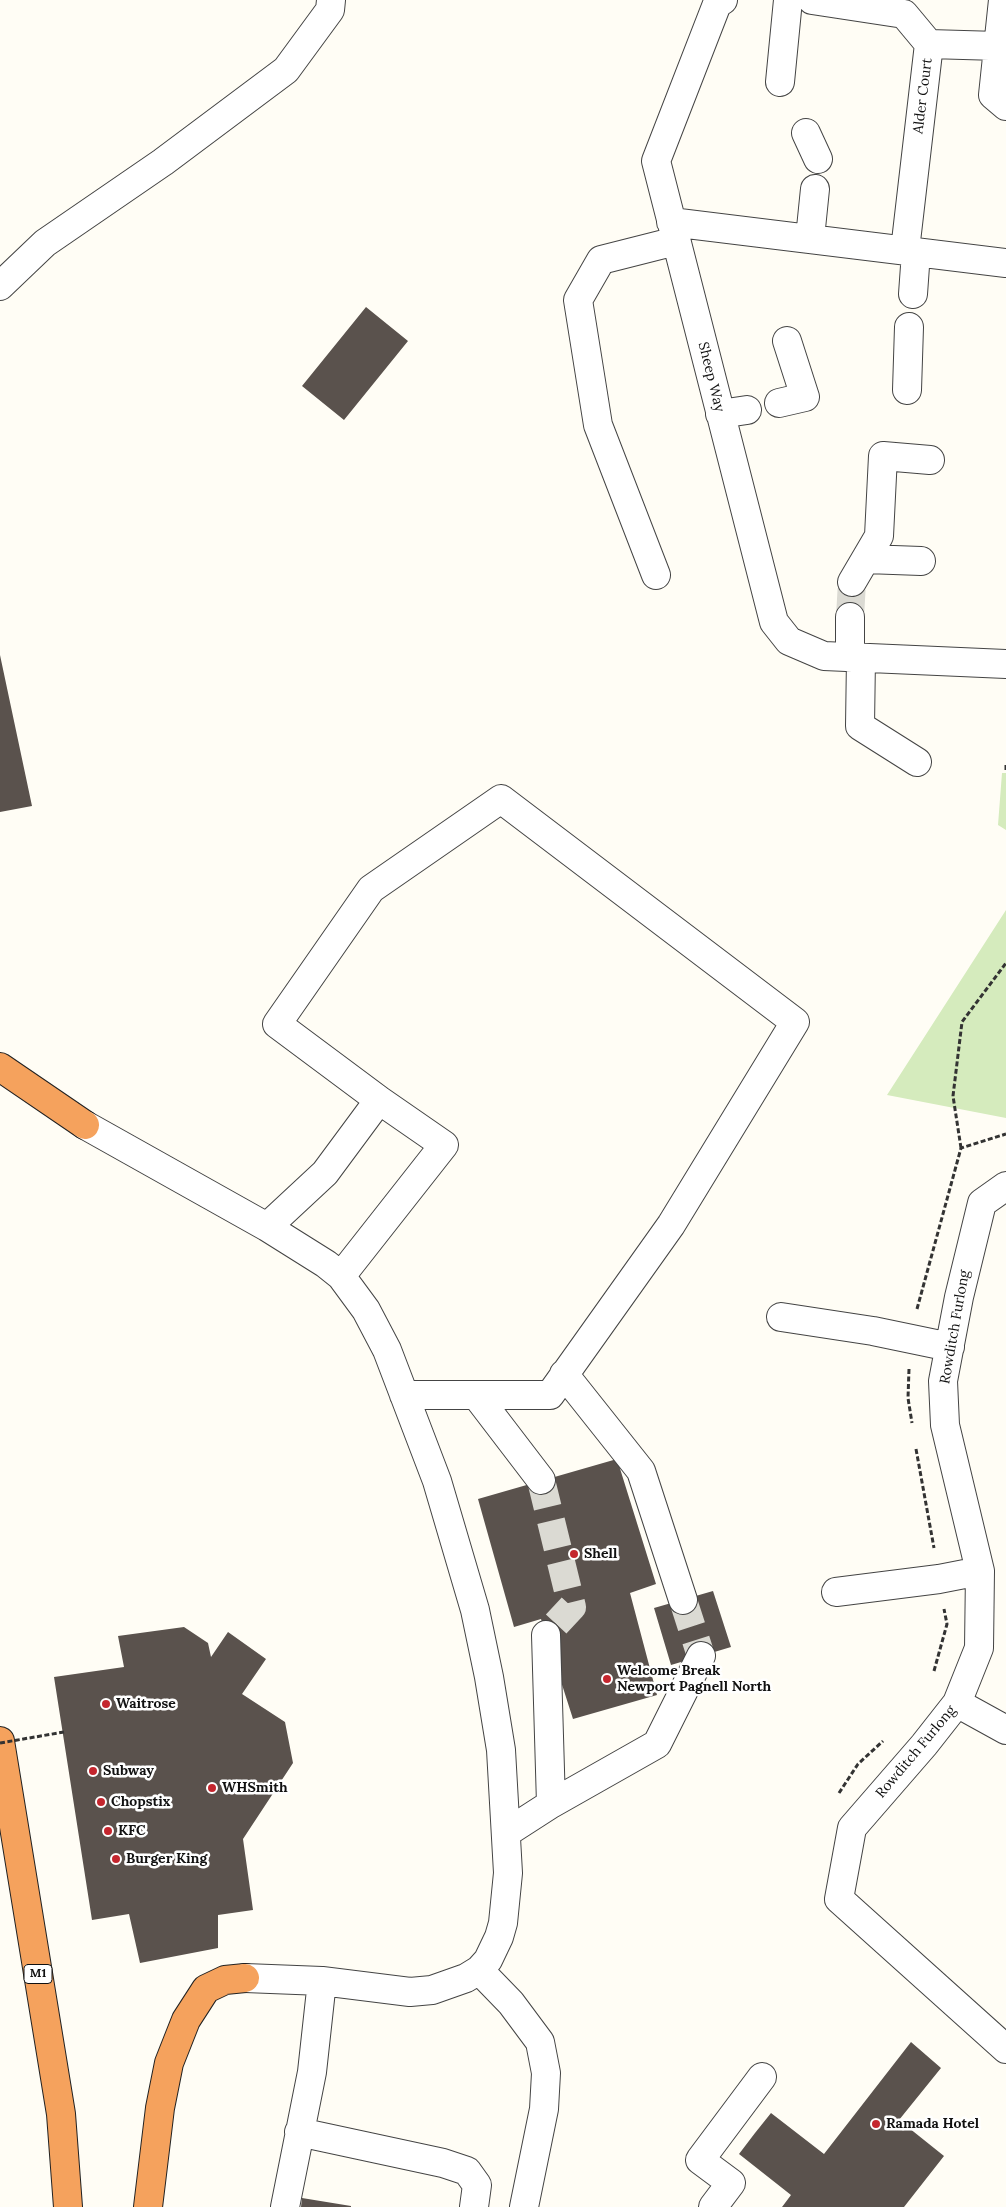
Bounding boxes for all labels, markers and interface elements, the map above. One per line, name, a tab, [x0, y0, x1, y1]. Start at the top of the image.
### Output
street label: Alder Court	[910, 57, 936, 135]
street label: Sheep Way	[694, 340, 728, 414]
street label: Rowditch Furlong	[937, 1269, 973, 1385]
place label: Shell	[584, 1546, 617, 1562]
marker: Shell	[568, 1548, 580, 1560]
place label: Welcome Break Newport Pagnell North	[617, 1663, 771, 1695]
marker: Welcome Break Newport Pagnell North	[601, 1673, 613, 1685]
place label: Waitrose	[116, 1696, 176, 1712]
marker: Waitrose	[100, 1698, 112, 1710]
street label: Rowditch Furlong	[872, 1702, 960, 1802]
place label: Subway	[103, 1763, 154, 1779]
marker: Subway	[87, 1765, 99, 1777]
place label: WHSmith	[222, 1780, 288, 1796]
marker: WHSmith	[206, 1782, 218, 1794]
place label: Chopstix	[111, 1794, 170, 1810]
marker: Chopstix	[95, 1796, 107, 1808]
place label: KFC	[118, 1823, 146, 1839]
marker: KFC	[102, 1825, 114, 1837]
place label: Burger King	[126, 1851, 207, 1867]
marker: Burger King	[110, 1853, 122, 1865]
road number: M1	[24, 1965, 52, 1984]
place label: Ramada Hotel	[886, 2116, 979, 2132]
marker: Ramada Hotel	[870, 2118, 882, 2130]

